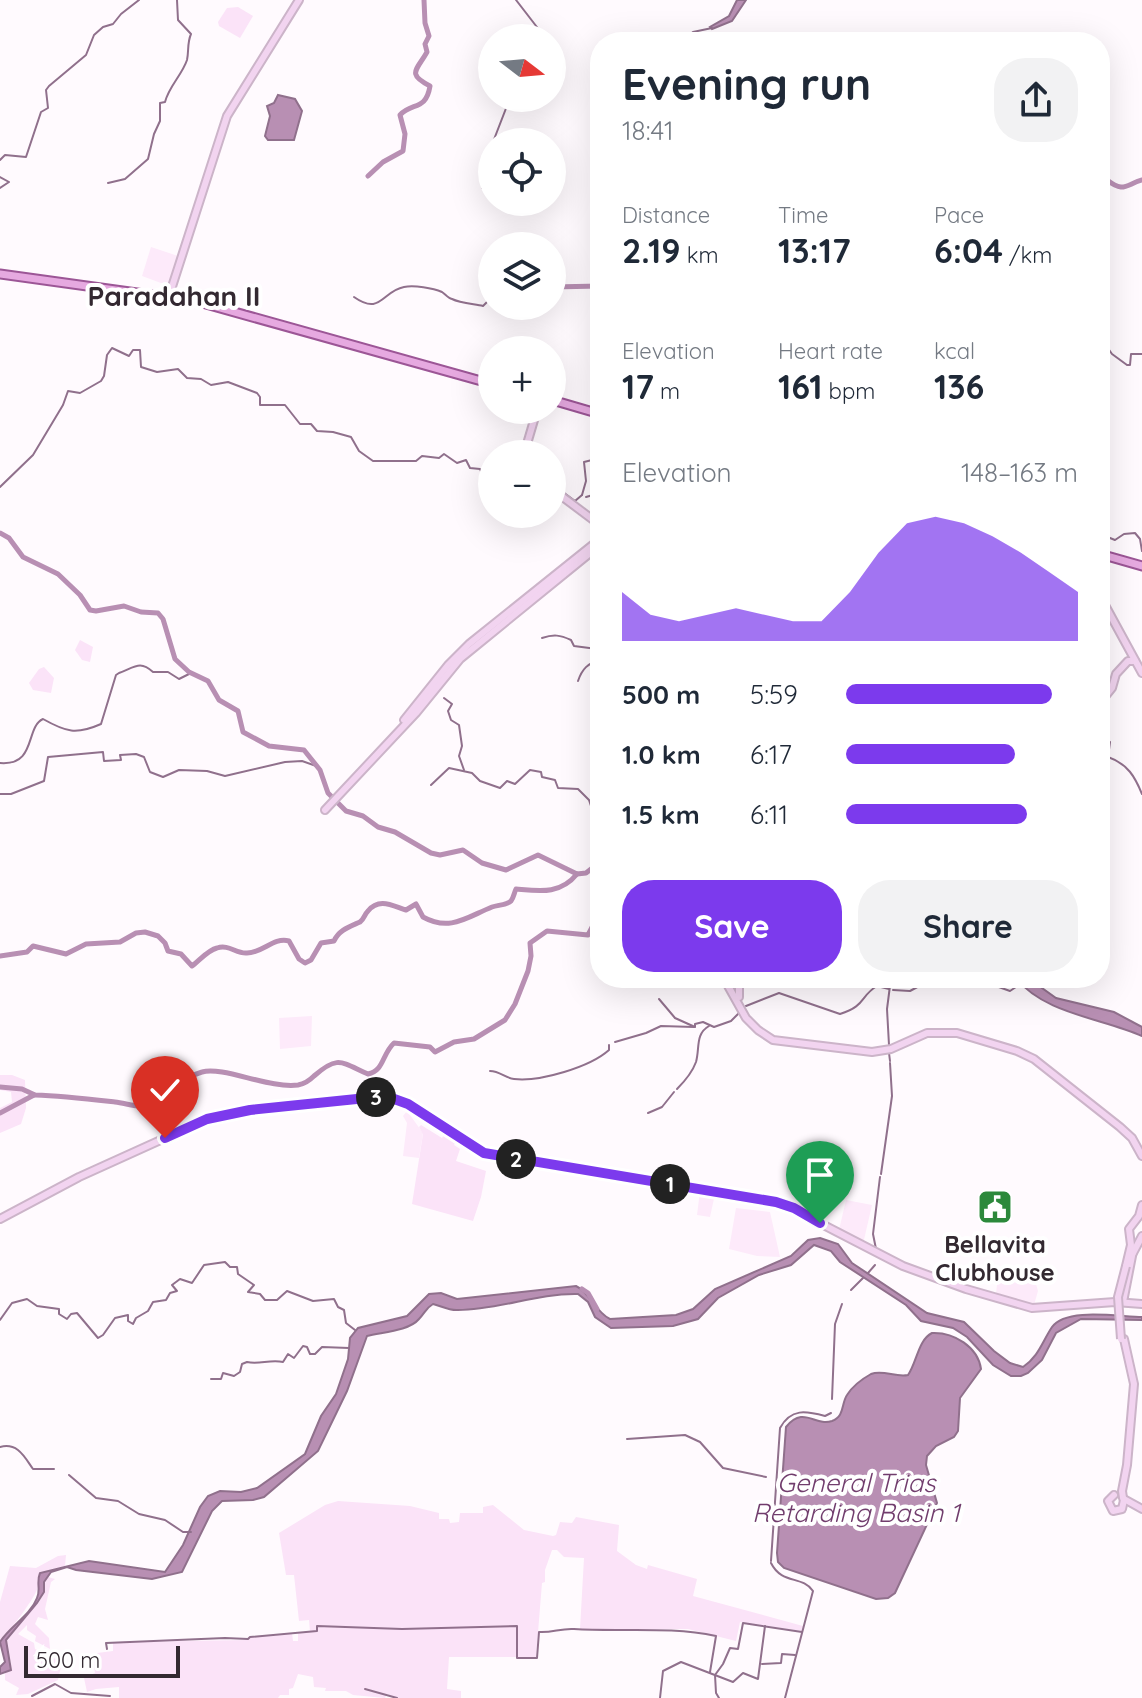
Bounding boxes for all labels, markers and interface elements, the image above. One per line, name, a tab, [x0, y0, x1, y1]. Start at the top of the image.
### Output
north arrow	[478, 24, 566, 112]
map controls	[478, 24, 566, 528]
text: Evening run	[622, 56, 871, 111]
button: share	[994, 58, 1078, 142]
text: 18:41	[622, 114, 674, 147]
button: locate	[478, 128, 566, 216]
text: Distance	[622, 201, 710, 229]
text: Time	[778, 201, 829, 229]
text: Pace	[934, 201, 984, 229]
text: 2.19	[622, 229, 681, 272]
text: 13:17	[778, 229, 851, 272]
text: 6:04	[934, 229, 1003, 272]
button: layers	[478, 232, 566, 320]
text: km	[681, 241, 719, 269]
text: /km	[1003, 241, 1052, 269]
district label: Paradahan II	[88, 278, 260, 313]
button: +	[478, 336, 566, 424]
text: Elevation	[622, 337, 715, 365]
text: Heart rate	[778, 337, 883, 365]
text: kcal	[934, 337, 975, 365]
text: 17	[622, 365, 654, 408]
text: 161	[778, 365, 823, 408]
text: 136	[934, 365, 984, 408]
text: m	[654, 377, 680, 405]
text: bpm	[823, 377, 875, 405]
button: −	[478, 440, 566, 528]
text: Elevation	[622, 456, 732, 489]
text: 148–163 m	[961, 456, 1078, 489]
text: 500 m	[622, 678, 700, 711]
text: 5:59	[750, 678, 798, 711]
text: 1.0 km	[622, 738, 701, 771]
text: 6:17	[750, 738, 792, 771]
text: 1.5 km	[622, 798, 700, 831]
text: 6:11	[750, 798, 788, 831]
button: Save	[622, 880, 842, 972]
button: Share	[858, 880, 1078, 972]
pin	[131, 1056, 199, 1138]
icon: check	[143, 1068, 187, 1112]
pin: 3	[356, 1077, 396, 1117]
text: 3	[370, 1083, 382, 1111]
pin: 2	[496, 1139, 536, 1179]
pin	[786, 1141, 854, 1223]
text: 2	[510, 1145, 522, 1173]
icon: arrive	[798, 1153, 842, 1197]
pin: 1	[650, 1164, 690, 1204]
text: 1	[666, 1170, 674, 1198]
public building icon: Bellavita Clubhouse	[976, 1188, 1014, 1226]
place label: Bellavita Clubhouse	[935, 1229, 1055, 1287]
water label: General Trias Retarding Basin 1	[752, 1466, 962, 1529]
scale bar	[24, 1642, 180, 1678]
text: 500 m	[36, 1646, 100, 1674]

